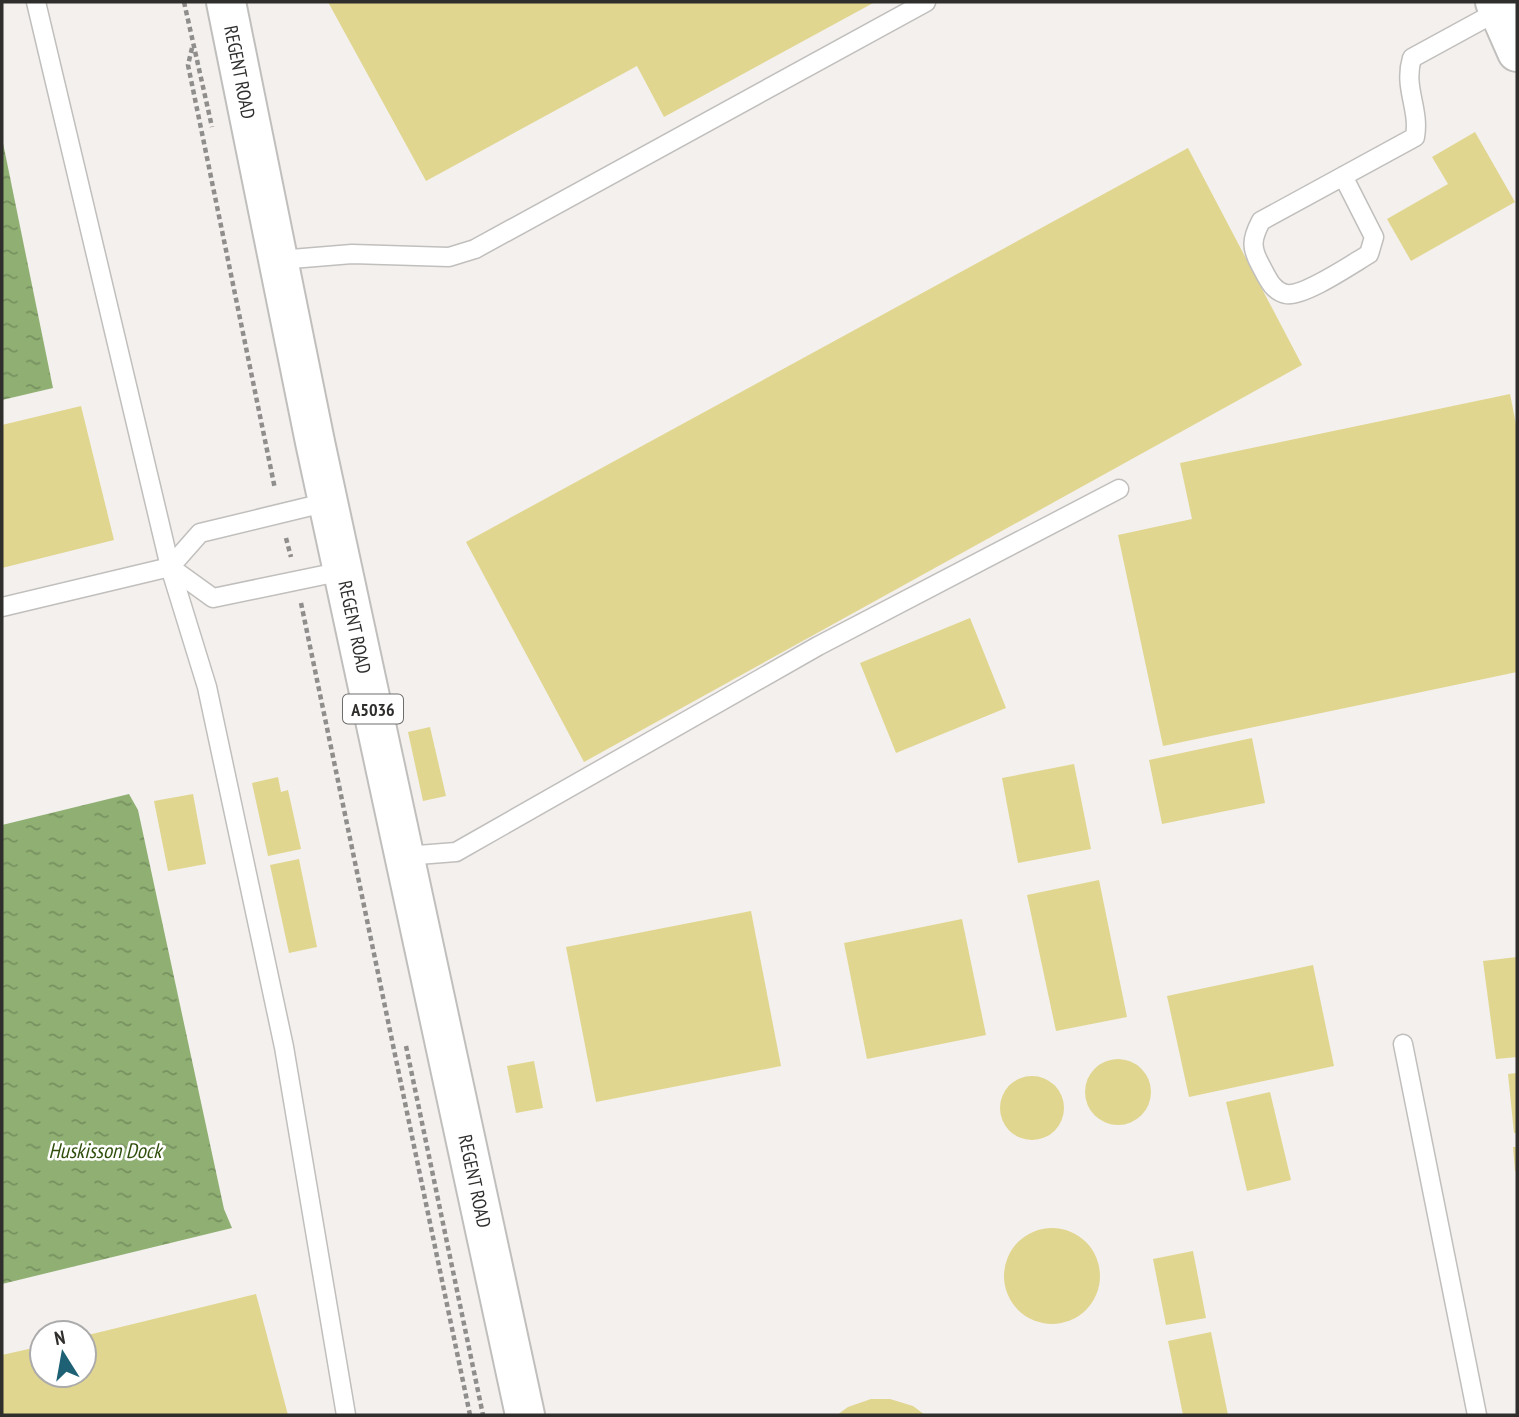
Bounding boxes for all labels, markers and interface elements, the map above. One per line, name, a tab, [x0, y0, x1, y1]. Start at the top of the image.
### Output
street label: REGENT ROAD	[219, 23, 261, 121]
street label: REGENT ROAD	[333, 578, 377, 676]
road number: A5036	[343, 694, 403, 724]
street label: REGENT ROAD	[453, 1132, 497, 1230]
water label: Huskisson Dock	[49, 1137, 164, 1164]
north arrow	[28, 1319, 98, 1389]
text: N	[52, 1325, 67, 1350]

